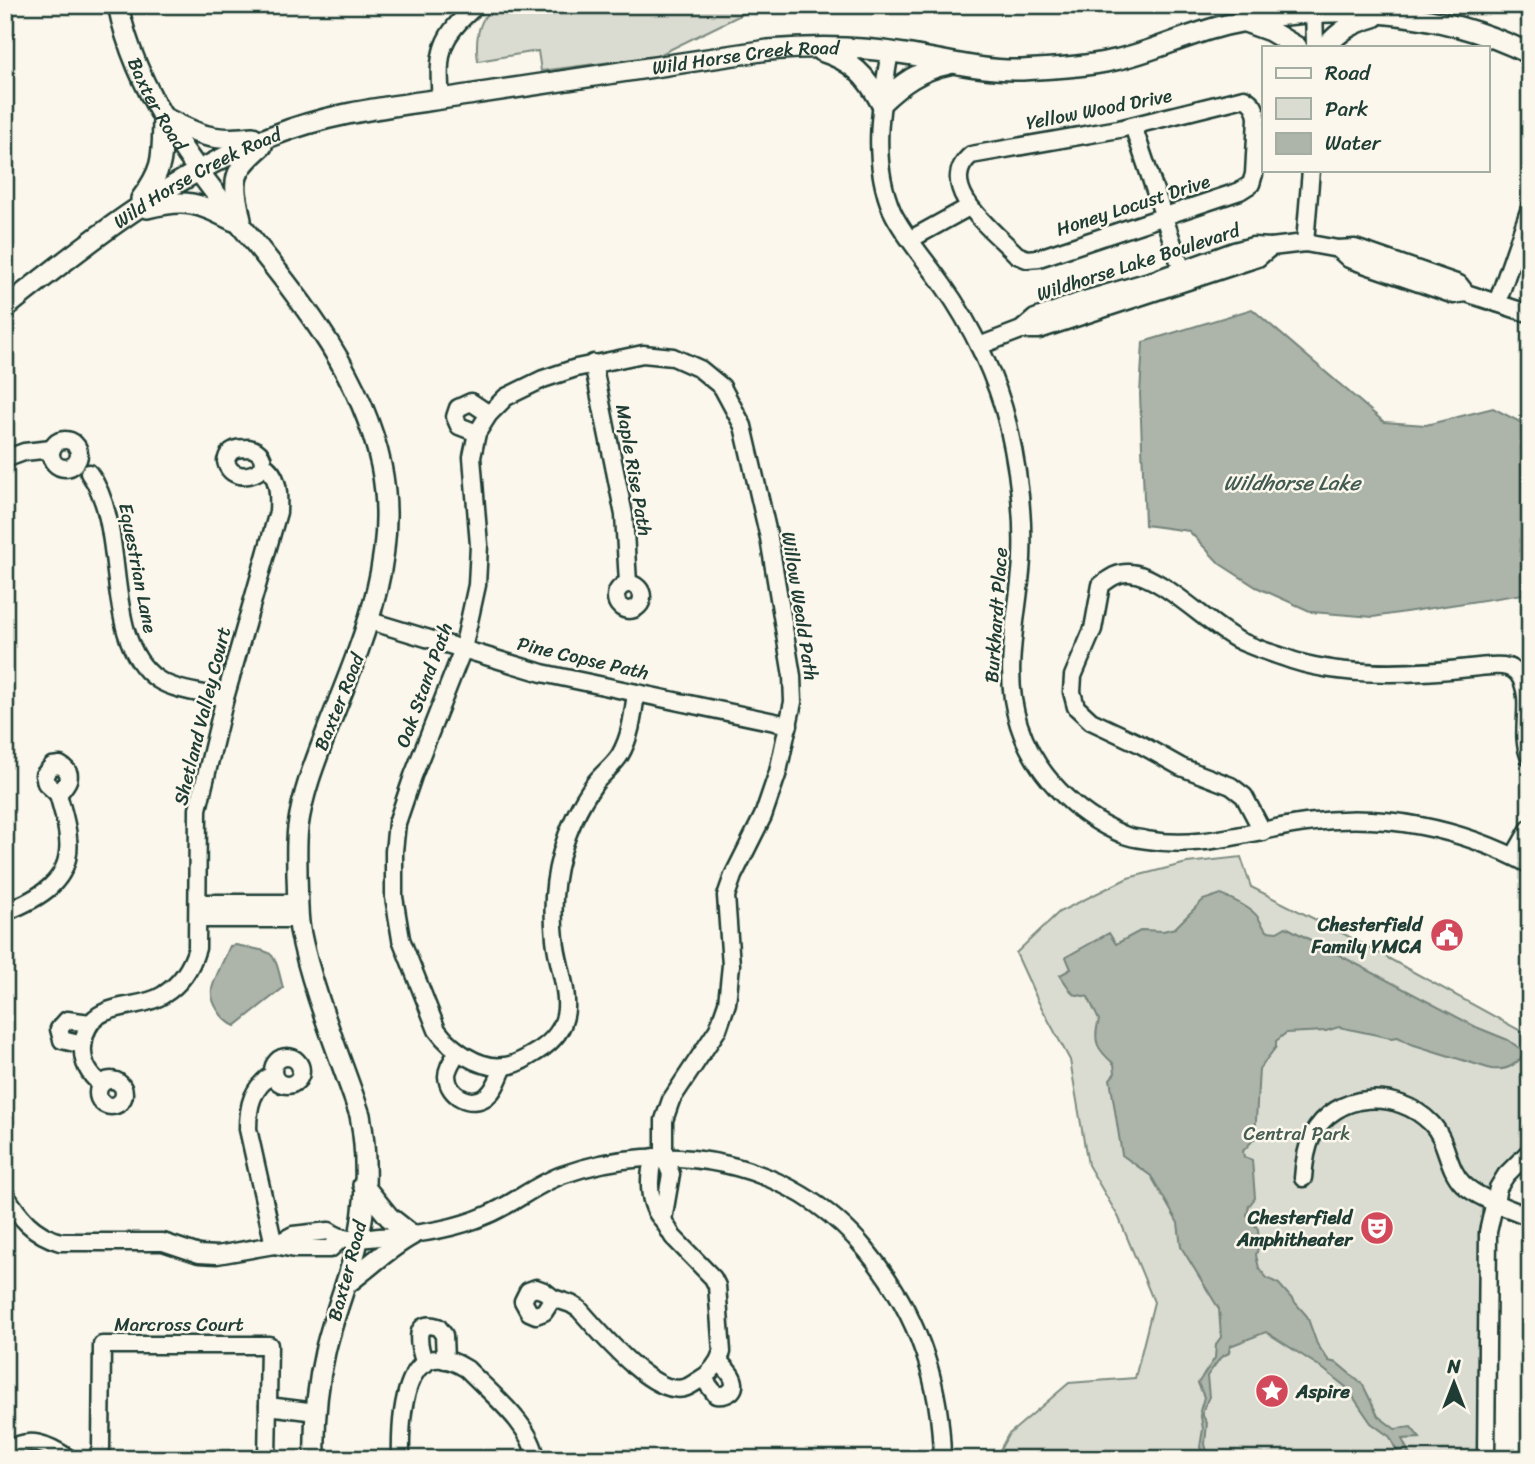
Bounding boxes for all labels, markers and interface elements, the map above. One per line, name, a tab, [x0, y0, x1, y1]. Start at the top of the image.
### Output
street label: Wild Horse Creek Road	[650, 31, 841, 84]
legend	[1262, 46, 1490, 172]
street label: Baxter Road	[119, 52, 198, 159]
text: Road	[1325, 54, 1372, 92]
street label: Yellow Wood Drive	[1023, 79, 1175, 139]
text: Park	[1325, 90, 1368, 128]
street label: Wild Horse Creek Road	[106, 117, 288, 237]
text: Water	[1325, 124, 1382, 162]
street label: Honey Locust Drive	[1052, 165, 1214, 245]
street label: Wildhorse Lake Boulevard	[1032, 213, 1246, 310]
street label: Maple Rise Path	[606, 402, 662, 538]
water label: Wildhorse Lake	[1224, 464, 1363, 502]
street label: Equestrian Lane	[109, 500, 167, 636]
street label: Willow Weald Path	[772, 529, 828, 683]
street label: Burkhardt Place	[975, 546, 1017, 684]
street label: Oak Stand Path	[386, 618, 462, 752]
street label: Shetland Valley Court	[164, 623, 240, 809]
street label: Pine Copse Path	[514, 627, 652, 689]
street label: Baxter Road	[304, 646, 374, 756]
place label: Chesterfield Family YMCA	[1311, 908, 1424, 963]
public building icon: Chesterfield Family YMCA	[1428, 916, 1466, 954]
park label: Central Park	[1244, 1117, 1350, 1150]
place label: Chesterfield Amphitheater	[1236, 1201, 1354, 1256]
theatre icon: Chesterfield Amphitheater	[1358, 1209, 1396, 1247]
street label: Baxter Road	[318, 1215, 377, 1325]
street label: Marcross Court	[114, 1308, 244, 1341]
north arrow	[1420, 1348, 1490, 1418]
text: N	[1446, 1350, 1461, 1383]
place icon: Aspire	[1253, 1372, 1291, 1410]
place label: Aspire	[1295, 1375, 1350, 1408]

